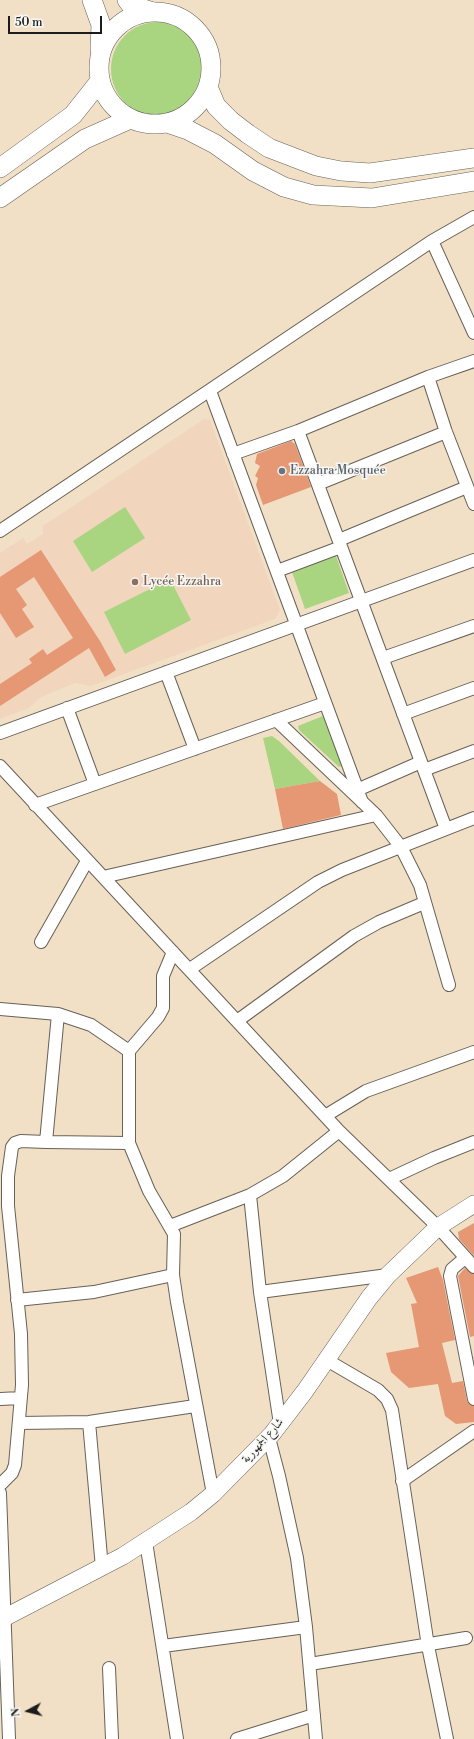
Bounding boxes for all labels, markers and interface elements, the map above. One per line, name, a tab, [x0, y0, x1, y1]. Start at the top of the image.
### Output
scale bar	[10, 8, 104, 34]
text: 50 m	[15, 15, 43, 30]
place label: Ezzahra Mosquée	[290, 464, 386, 478]
marker: Ezzahra Mosquée	[277, 466, 287, 476]
place label: Lycée Ezzahra	[143, 575, 221, 589]
marker: Lycée Ezzahra	[130, 577, 140, 587]
street label: شارع الجمهورية	[239, 1416, 287, 1466]
north arrow	[8, 1691, 48, 1731]
text: N	[9, 1707, 24, 1718]

